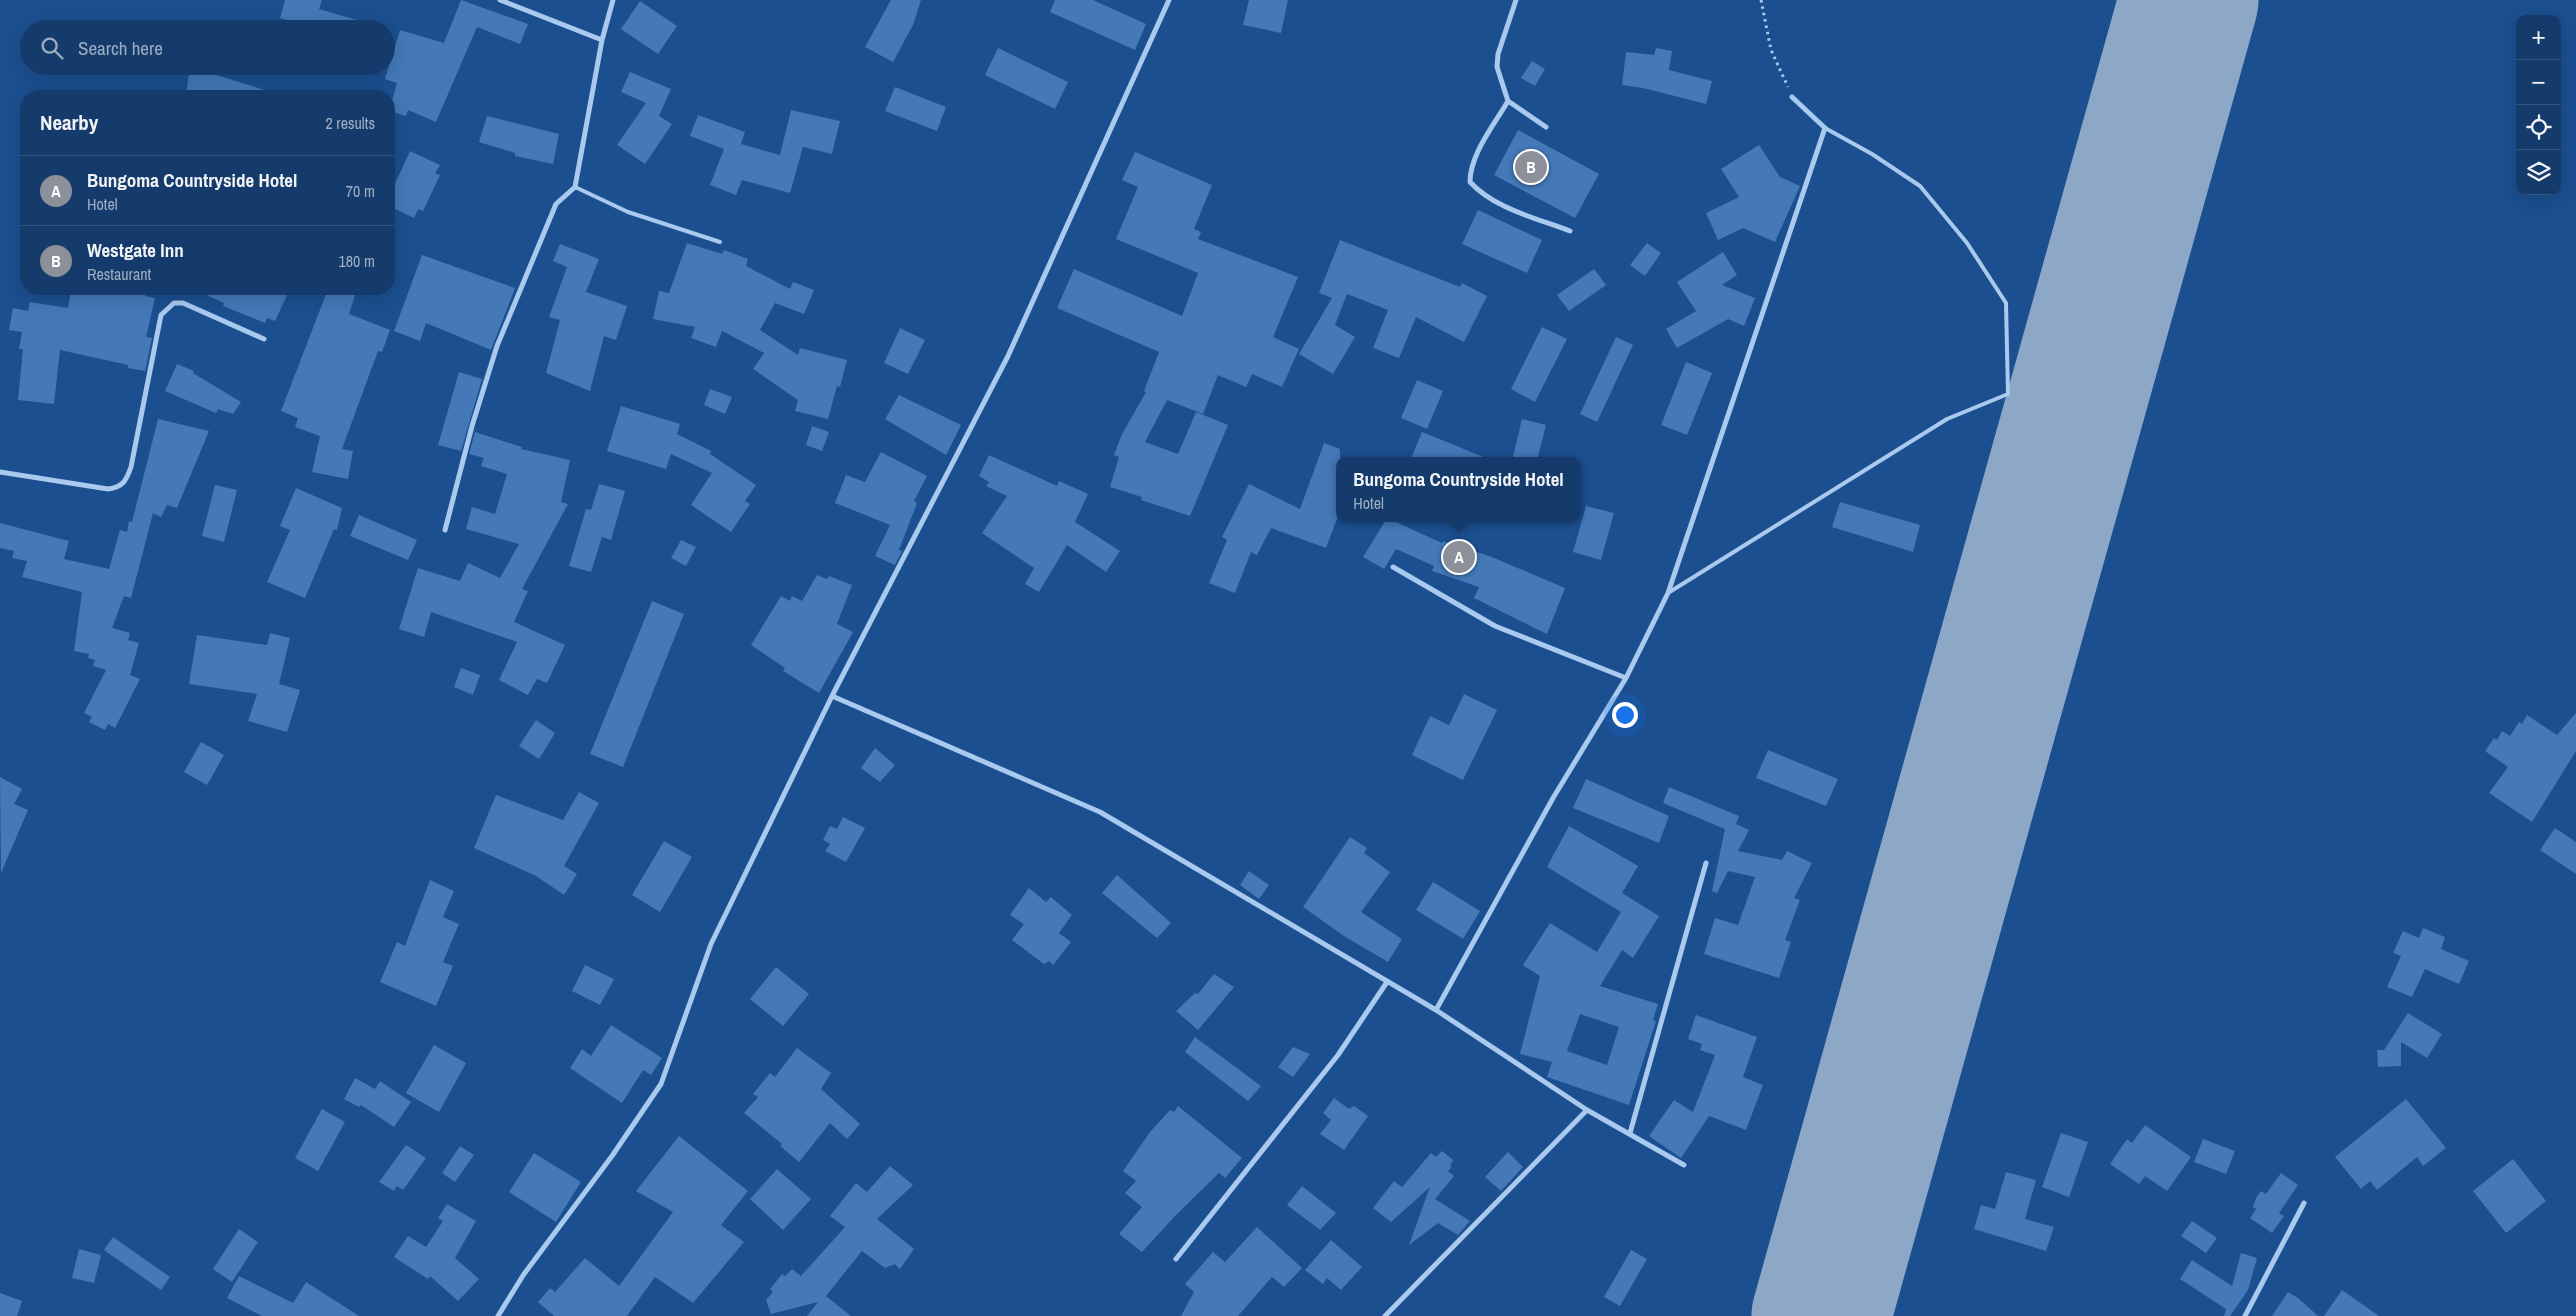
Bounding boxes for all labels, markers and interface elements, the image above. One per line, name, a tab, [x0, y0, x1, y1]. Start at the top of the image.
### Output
map controls	[2516, 15, 2561, 195]
button: +	[2516, 15, 2561, 60]
search box	[20, 20, 395, 75]
icon: search	[38, 34, 66, 62]
text: Search here	[78, 35, 163, 61]
button: −	[2516, 60, 2561, 105]
button: locate	[2516, 105, 2561, 150]
text: Nearby	[40, 108, 98, 137]
text: 2 results	[325, 112, 375, 134]
pin: B	[1515, 148, 1547, 186]
button: layers	[2516, 150, 2561, 195]
text: Bungoma Countryside Hotel	[87, 167, 297, 193]
text: A	[51, 180, 61, 202]
text: 70 m	[346, 180, 375, 202]
text: Hotel	[87, 193, 118, 215]
text: Westgate Inn	[87, 237, 184, 263]
text: B	[51, 250, 61, 272]
text: 180 m	[339, 250, 375, 272]
text: Restaurant	[87, 263, 151, 285]
popup	[1336, 457, 1581, 522]
text: Bungoma Countryside Hotel	[1353, 466, 1564, 492]
text: Hotel	[1353, 492, 1384, 514]
pin: A	[1443, 538, 1475, 576]
your location	[1612, 702, 1638, 728]

